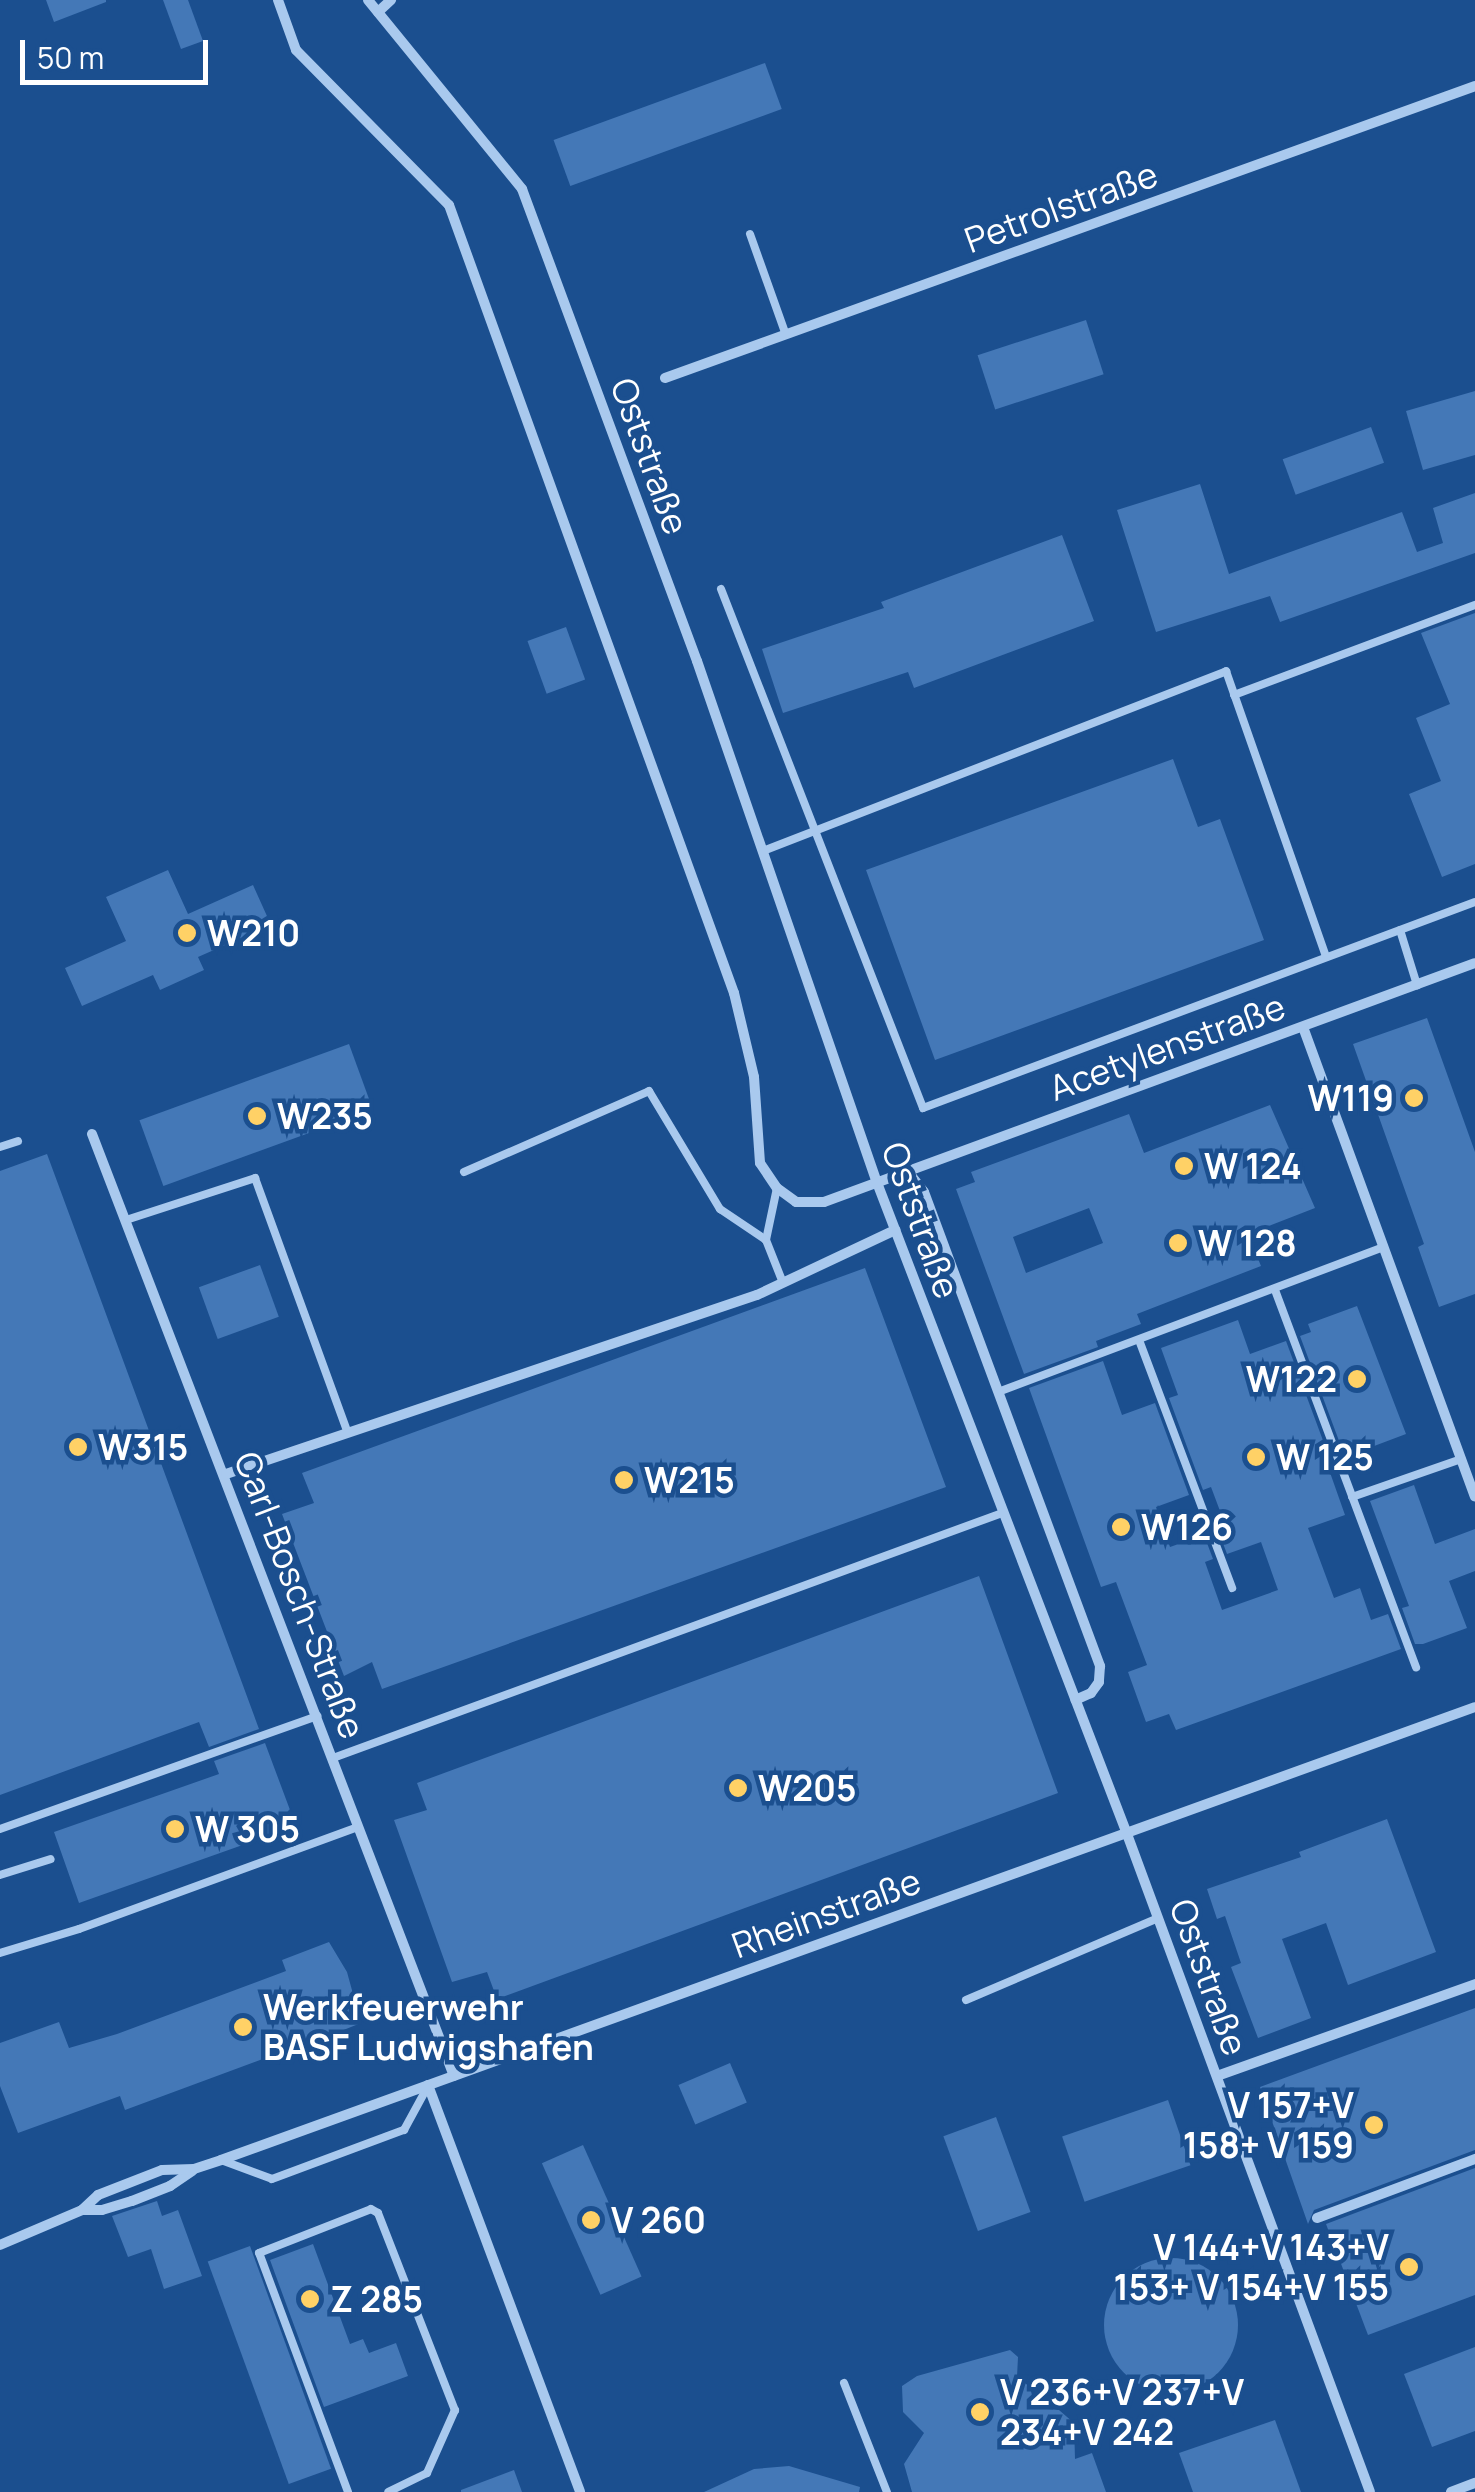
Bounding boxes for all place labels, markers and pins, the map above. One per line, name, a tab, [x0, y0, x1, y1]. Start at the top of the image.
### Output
place label: W210	[207, 912, 300, 954]
marker: W210	[176, 922, 198, 944]
place label: W119	[1307, 1077, 1394, 1119]
marker: W119	[1403, 1087, 1425, 1109]
place label: W235	[277, 1095, 373, 1137]
marker: W235	[246, 1105, 268, 1127]
place label: W 124	[1204, 1145, 1302, 1187]
marker: W 124	[1173, 1155, 1195, 1177]
place label: W 128	[1198, 1222, 1297, 1264]
marker: W 128	[1167, 1232, 1189, 1254]
place label: W122	[1246, 1358, 1337, 1400]
marker: W122	[1346, 1368, 1368, 1390]
place label: W315	[98, 1426, 188, 1468]
marker: W315	[67, 1436, 89, 1458]
place label: W 125	[1276, 1436, 1374, 1478]
marker: W 125	[1245, 1446, 1267, 1468]
place label: W215	[644, 1459, 735, 1501]
marker: W215	[613, 1469, 635, 1491]
place label: W126	[1141, 1506, 1233, 1548]
marker: W126	[1110, 1516, 1132, 1538]
place label: W205	[758, 1767, 857, 1809]
marker: W205	[727, 1777, 749, 1799]
place label: W 305	[195, 1808, 300, 1850]
marker: W 305	[164, 1818, 186, 1840]
place label: Werkfeuerwehr BASF Ludwigshafen	[263, 1986, 594, 2068]
marker: Werkfeuerwehr BASF Ludwigshafen	[232, 2016, 254, 2038]
place label: V 157+V 158+ V 159	[1183, 2084, 1354, 2166]
marker: V 157+V 158+ V 159	[1363, 2114, 1385, 2136]
place label: V 260	[611, 2199, 706, 2241]
marker: V 260	[580, 2209, 602, 2231]
place label: V 144+V 143+V 153+ V 154+V 155	[1113, 2226, 1389, 2308]
marker: V 144+V 143+V 153+ V 154+V 155	[1398, 2256, 1420, 2278]
place label: Z 285	[330, 2278, 423, 2320]
marker: Z 285	[299, 2288, 321, 2310]
place label: V 236+V 237+V 234+V 242	[1000, 2371, 1244, 2453]
marker: V 236+V 237+V 234+V 242	[969, 2401, 991, 2423]

